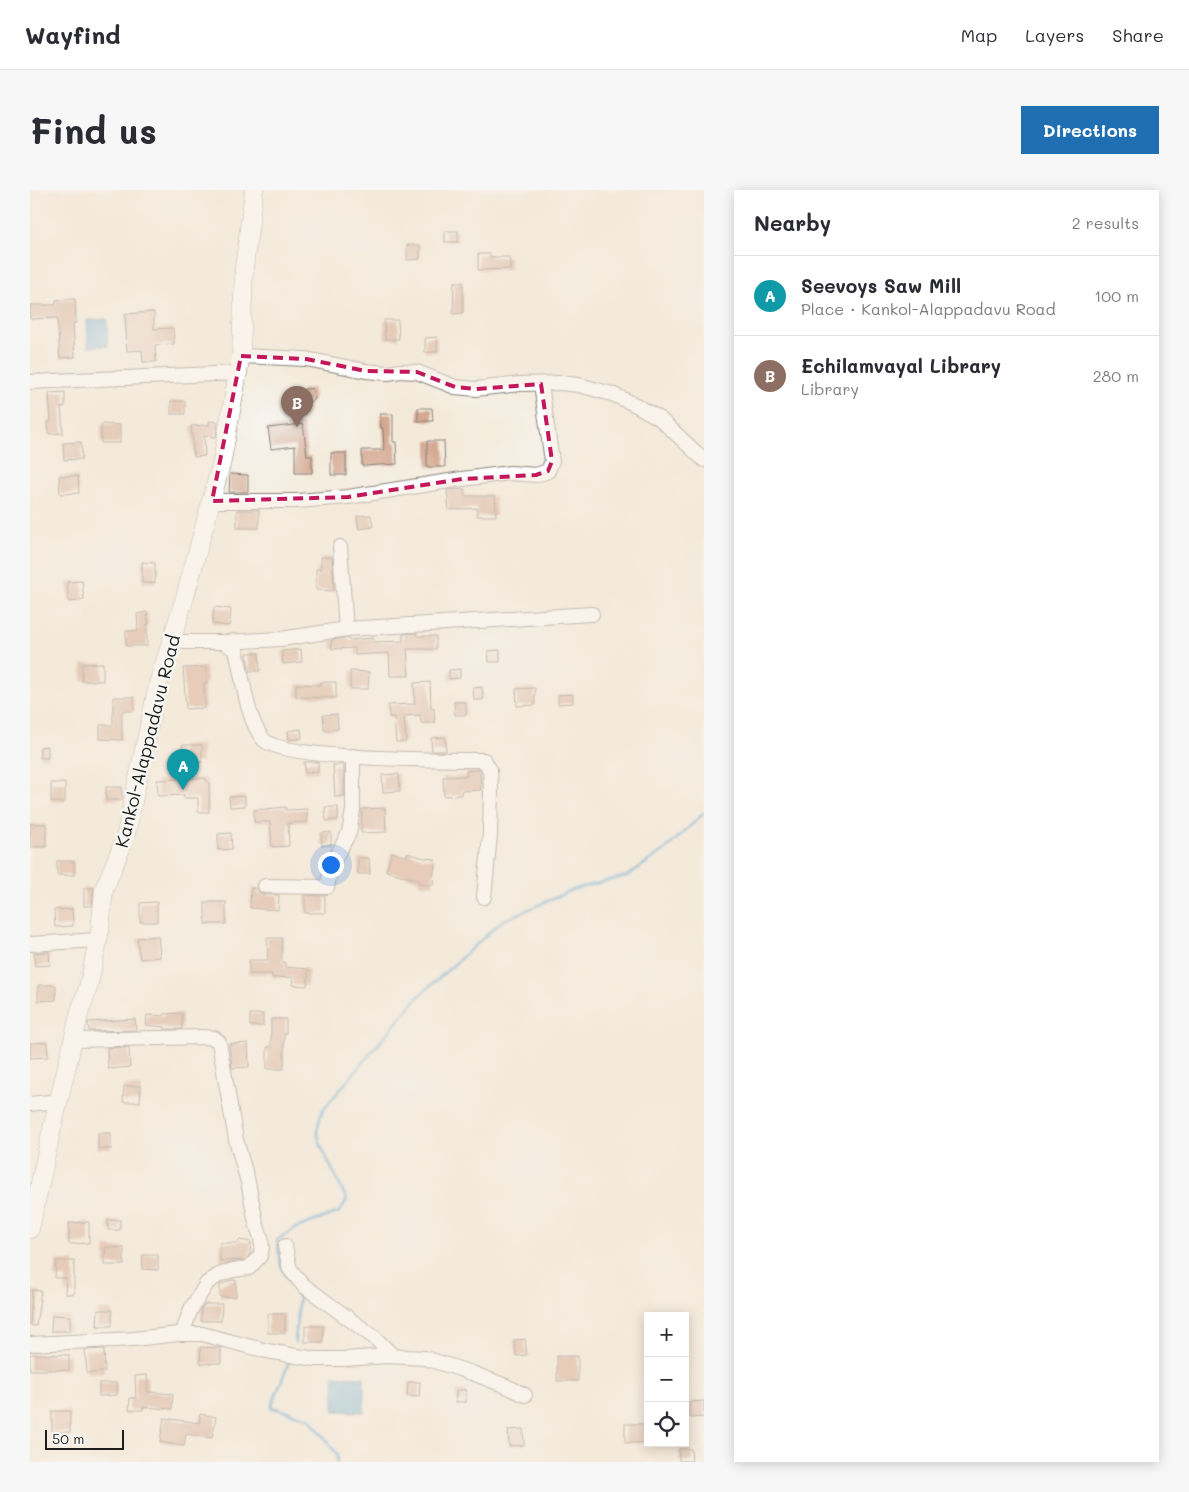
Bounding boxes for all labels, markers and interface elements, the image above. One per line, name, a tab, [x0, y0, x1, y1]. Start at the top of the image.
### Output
text: Wayfind	[25, 19, 121, 50]
text: Map	[961, 23, 997, 47]
text: Layers	[1025, 23, 1084, 47]
text: Share	[1112, 23, 1164, 47]
button: Directions	[1021, 106, 1159, 154]
text: Find us	[30, 107, 157, 153]
text: Nearby	[754, 209, 831, 236]
text: 2 results	[1072, 212, 1139, 233]
text: Seevoys Saw Mill	[801, 273, 961, 298]
text: A	[764, 285, 776, 306]
text: 100 m	[1094, 285, 1139, 306]
text: Place · Kankol-Alappadavu Road	[801, 298, 1056, 319]
text: Echilamvayal Library	[801, 353, 1001, 378]
text: B	[765, 365, 775, 386]
text: 280 m	[1093, 365, 1139, 386]
text: Library	[801, 378, 859, 399]
pin: B	[281, 386, 313, 427]
street label: Kankol-Alappadavu Road	[110, 632, 184, 850]
pin: A	[167, 749, 199, 790]
your location	[318, 852, 344, 878]
map controls	[644, 1312, 689, 1447]
button: +	[644, 1312, 689, 1357]
button: −	[644, 1357, 689, 1402]
button: locate	[644, 1402, 689, 1447]
scale bar	[45, 1427, 124, 1450]
text: 50 m	[52, 1429, 84, 1448]

